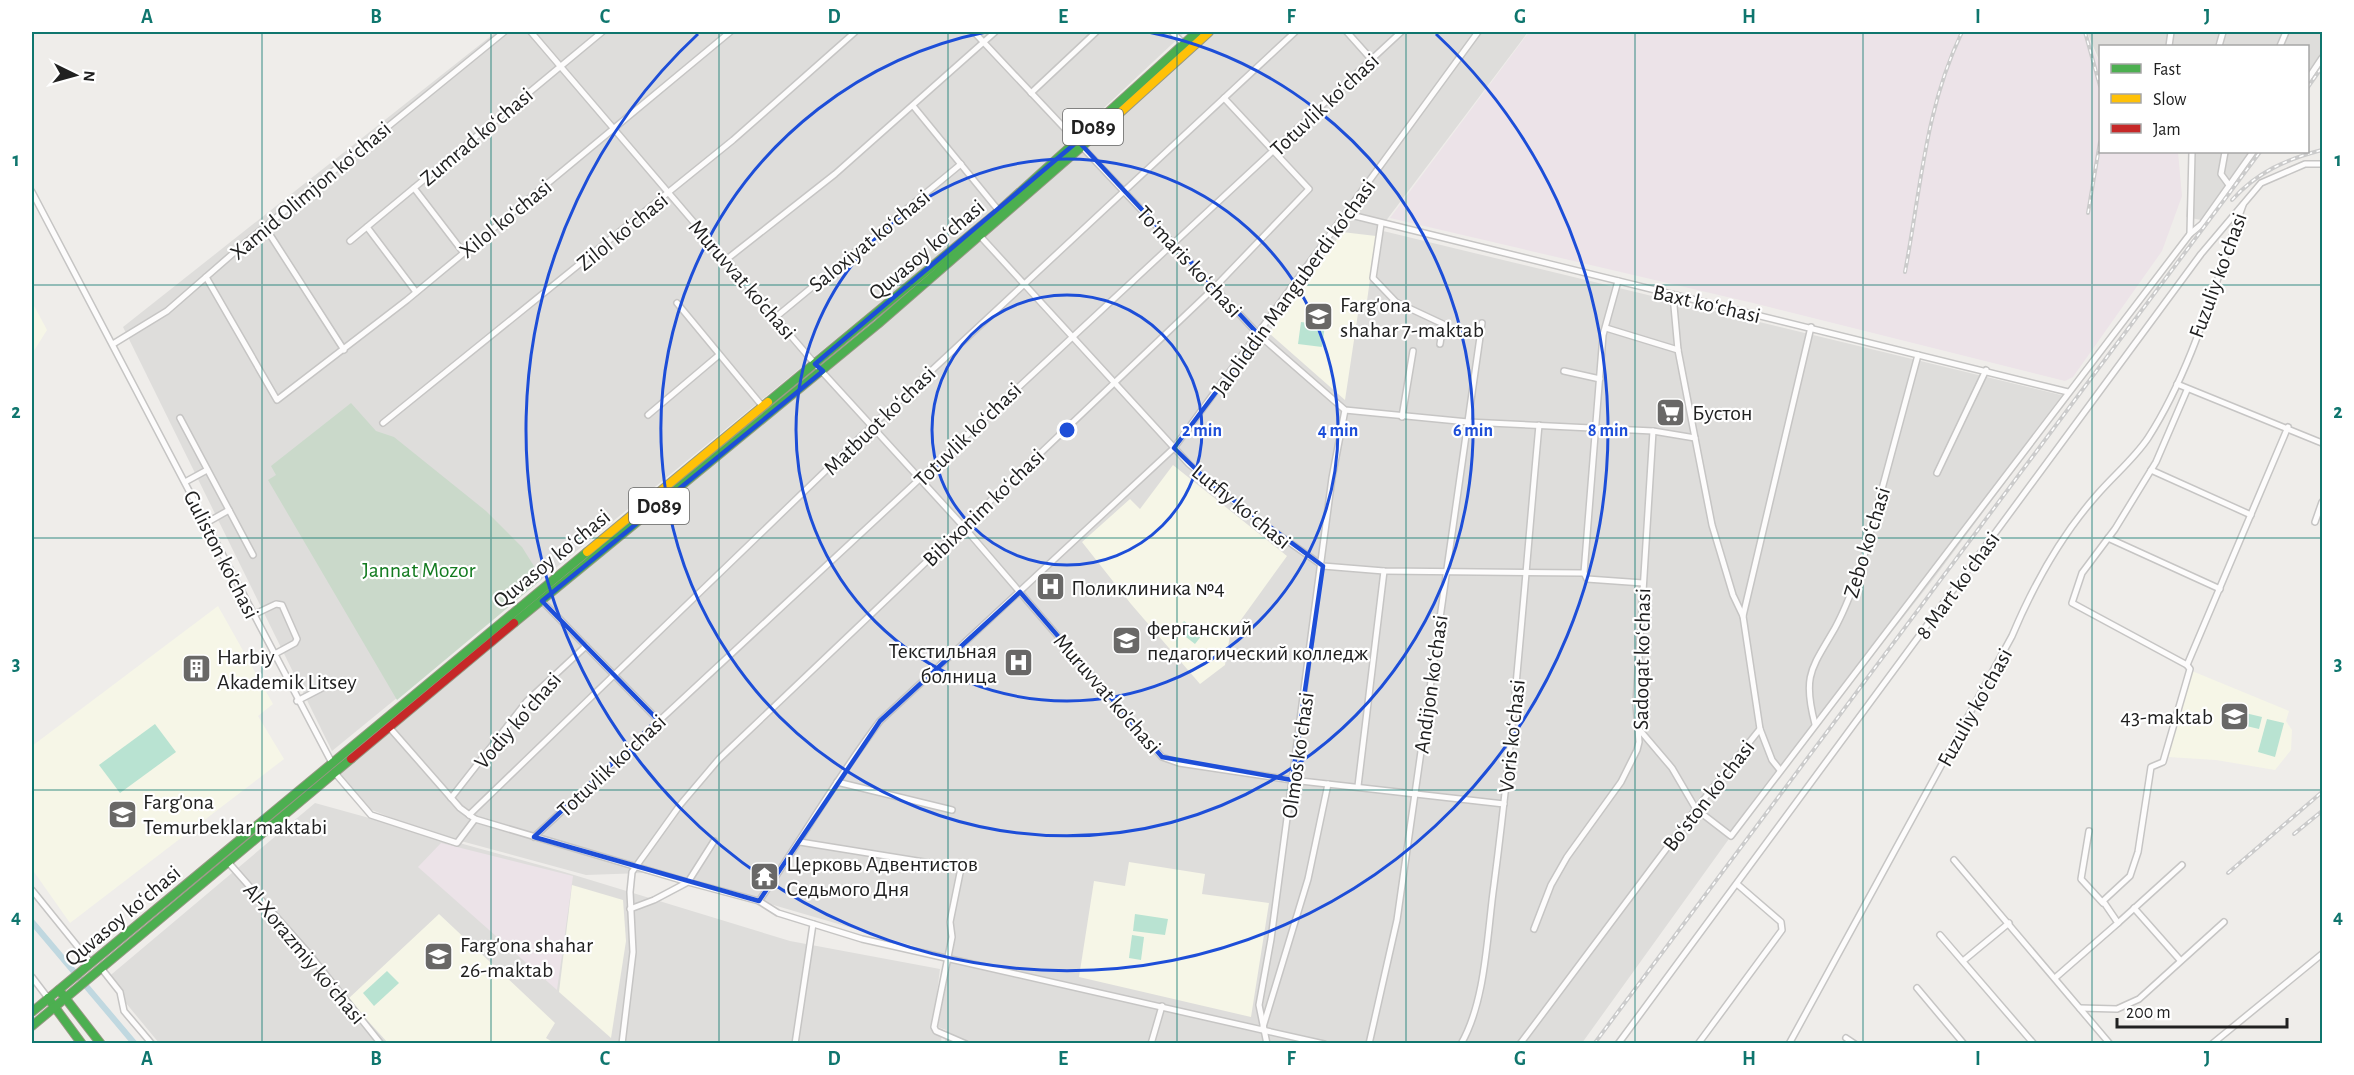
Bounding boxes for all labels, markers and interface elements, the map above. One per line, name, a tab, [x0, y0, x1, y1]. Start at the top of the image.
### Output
text: A	[141, 7, 153, 27]
text: B	[370, 7, 382, 27]
text: C	[600, 7, 611, 27]
text: D	[827, 7, 841, 27]
text: E	[1058, 7, 1068, 27]
text: F	[1286, 7, 1296, 27]
text: G	[1514, 7, 1526, 27]
text: H	[1742, 7, 1756, 27]
text: I	[1975, 7, 1981, 27]
text: J	[2204, 7, 2210, 27]
north arrow	[45, 45, 105, 105]
legend	[2099, 45, 2309, 153]
street label: Totuvlik koʻchasi	[1266, 49, 1383, 160]
text: Fast	[2153, 61, 2181, 79]
text: N	[80, 70, 97, 82]
street label: Zumrad koʻchasi	[416, 84, 537, 190]
text: Slow	[2153, 91, 2186, 109]
road number: D089	[1063, 109, 1123, 145]
street label: Xamid Olimjon koʻchasi	[226, 117, 395, 264]
text: Jam	[2153, 121, 2181, 139]
text: 1	[12, 150, 20, 170]
text: 1	[2334, 150, 2342, 170]
street label: Xilol koʻchasi	[455, 175, 556, 262]
street label: Jaloliddin Manguberdi ko'chasi	[1208, 175, 1380, 400]
street label: Saloxiyat koʻchasi	[805, 186, 934, 296]
street label: Zilol koʻchasi	[573, 189, 672, 275]
street label: Quvasoy koʻchasi	[865, 195, 989, 304]
street label: Toʻmaris koʻchasi	[1132, 202, 1246, 322]
street label: Fuzuliy koʻchasi	[2185, 210, 2251, 341]
street label: Muruvvat ko'chasi	[685, 216, 800, 344]
street label: Baxt koʻchasi	[1651, 281, 1763, 327]
place label: Farg'ona shahar 7-maktab	[1340, 294, 1484, 341]
school or university icon: Farg'ona shahar 7-maktab	[1303, 301, 1335, 333]
street label: Matbuot koʻchasi	[820, 362, 940, 479]
street label: Totuvlik koʻchasi	[910, 378, 1026, 491]
supermarket icon: Бустон	[1655, 396, 1687, 428]
text: 2	[11, 402, 21, 422]
place label: Бустон	[1692, 402, 1752, 424]
text: 2	[2333, 402, 2343, 422]
centre of rings	[1057, 420, 1077, 440]
text: 2 min	[1182, 422, 1222, 440]
text: 4 min	[1318, 422, 1358, 440]
text: 6 min	[1453, 422, 1493, 440]
text: 8 min	[1588, 422, 1628, 440]
street label: Bibixonim koʻchasi	[919, 445, 1049, 571]
street label: Lutfiy koʻchasi	[1188, 460, 1295, 553]
street label: Zebo koʻchasi	[1840, 484, 1894, 600]
street label: Guliston ko'chasi	[179, 487, 263, 622]
road number: D089	[629, 488, 689, 524]
street label: Quvasoy koʻchasi	[489, 505, 614, 612]
street label: 8 Mart koʻchasi	[1912, 528, 2004, 643]
park label: Jannat Mozor	[362, 559, 476, 581]
hospital icon: Поликлиника №4	[1034, 571, 1066, 603]
place label: Поликлиника №4	[1071, 577, 1225, 599]
street label: Sadoqat koʻchasi	[1630, 588, 1654, 730]
street label: Andijon koʻchasi	[1410, 613, 1452, 755]
place label: ферганский педагогический колледж	[1147, 617, 1368, 664]
school or university icon: ферганский педагогический колледж	[1110, 624, 1142, 656]
street label: Muruvvat ko'chasi	[1050, 630, 1165, 758]
place label: Текстильная болница	[889, 640, 997, 687]
street label: Fuzuliy koʻchasi	[1933, 645, 2016, 770]
place label: Harbiy Akademik Litsey	[217, 646, 357, 693]
hospital icon: Текстильная болница	[1002, 647, 1034, 679]
building icon: Harbiy Akademik Litsey	[180, 653, 212, 685]
text: 3	[12, 654, 20, 674]
text: 3	[2334, 654, 2342, 674]
street label: Vodiy koʻchasi	[470, 668, 565, 773]
street label: Voris koʻchasi	[1495, 678, 1529, 794]
street label: Olmos koʻchasi	[1278, 691, 1318, 820]
school or university icon: 43-maktab	[2218, 700, 2250, 732]
place label: 43-maktab	[2120, 706, 2213, 728]
street label: Totuvlik koʻchasi	[553, 710, 670, 821]
street label: Boʻston koʻchasi	[1659, 736, 1759, 855]
place label: Farg'ona Temurbeklar maktabi	[143, 791, 327, 838]
school or university icon: Farg'ona Temurbeklar maktabi	[106, 798, 138, 830]
place label: Церковь Адвентистов Седьмого Дня	[786, 853, 978, 900]
temple icon: Церковь Адвентистов Седьмого Дня	[749, 860, 781, 892]
street label: Quvasoy koʻchasi	[61, 861, 185, 970]
street label: Al-Xorazmiy koʻchasi	[239, 879, 369, 1028]
text: 4	[11, 907, 21, 927]
text: 4	[2333, 907, 2343, 927]
place label: Farg'ona shahar 26-maktab	[460, 934, 593, 981]
school or university icon: Farg'ona shahar 26-maktab	[423, 941, 455, 973]
scale bar	[2117, 991, 2286, 1029]
text: 200 m	[2126, 1004, 2171, 1022]
text: A	[141, 1049, 153, 1069]
text: B	[370, 1049, 382, 1069]
text: C	[600, 1049, 611, 1069]
text: D	[827, 1049, 841, 1069]
text: E	[1058, 1049, 1068, 1069]
text: F	[1286, 1049, 1296, 1069]
text: G	[1514, 1049, 1526, 1069]
text: H	[1742, 1049, 1756, 1069]
text: I	[1975, 1049, 1981, 1069]
text: J	[2204, 1049, 2210, 1069]

